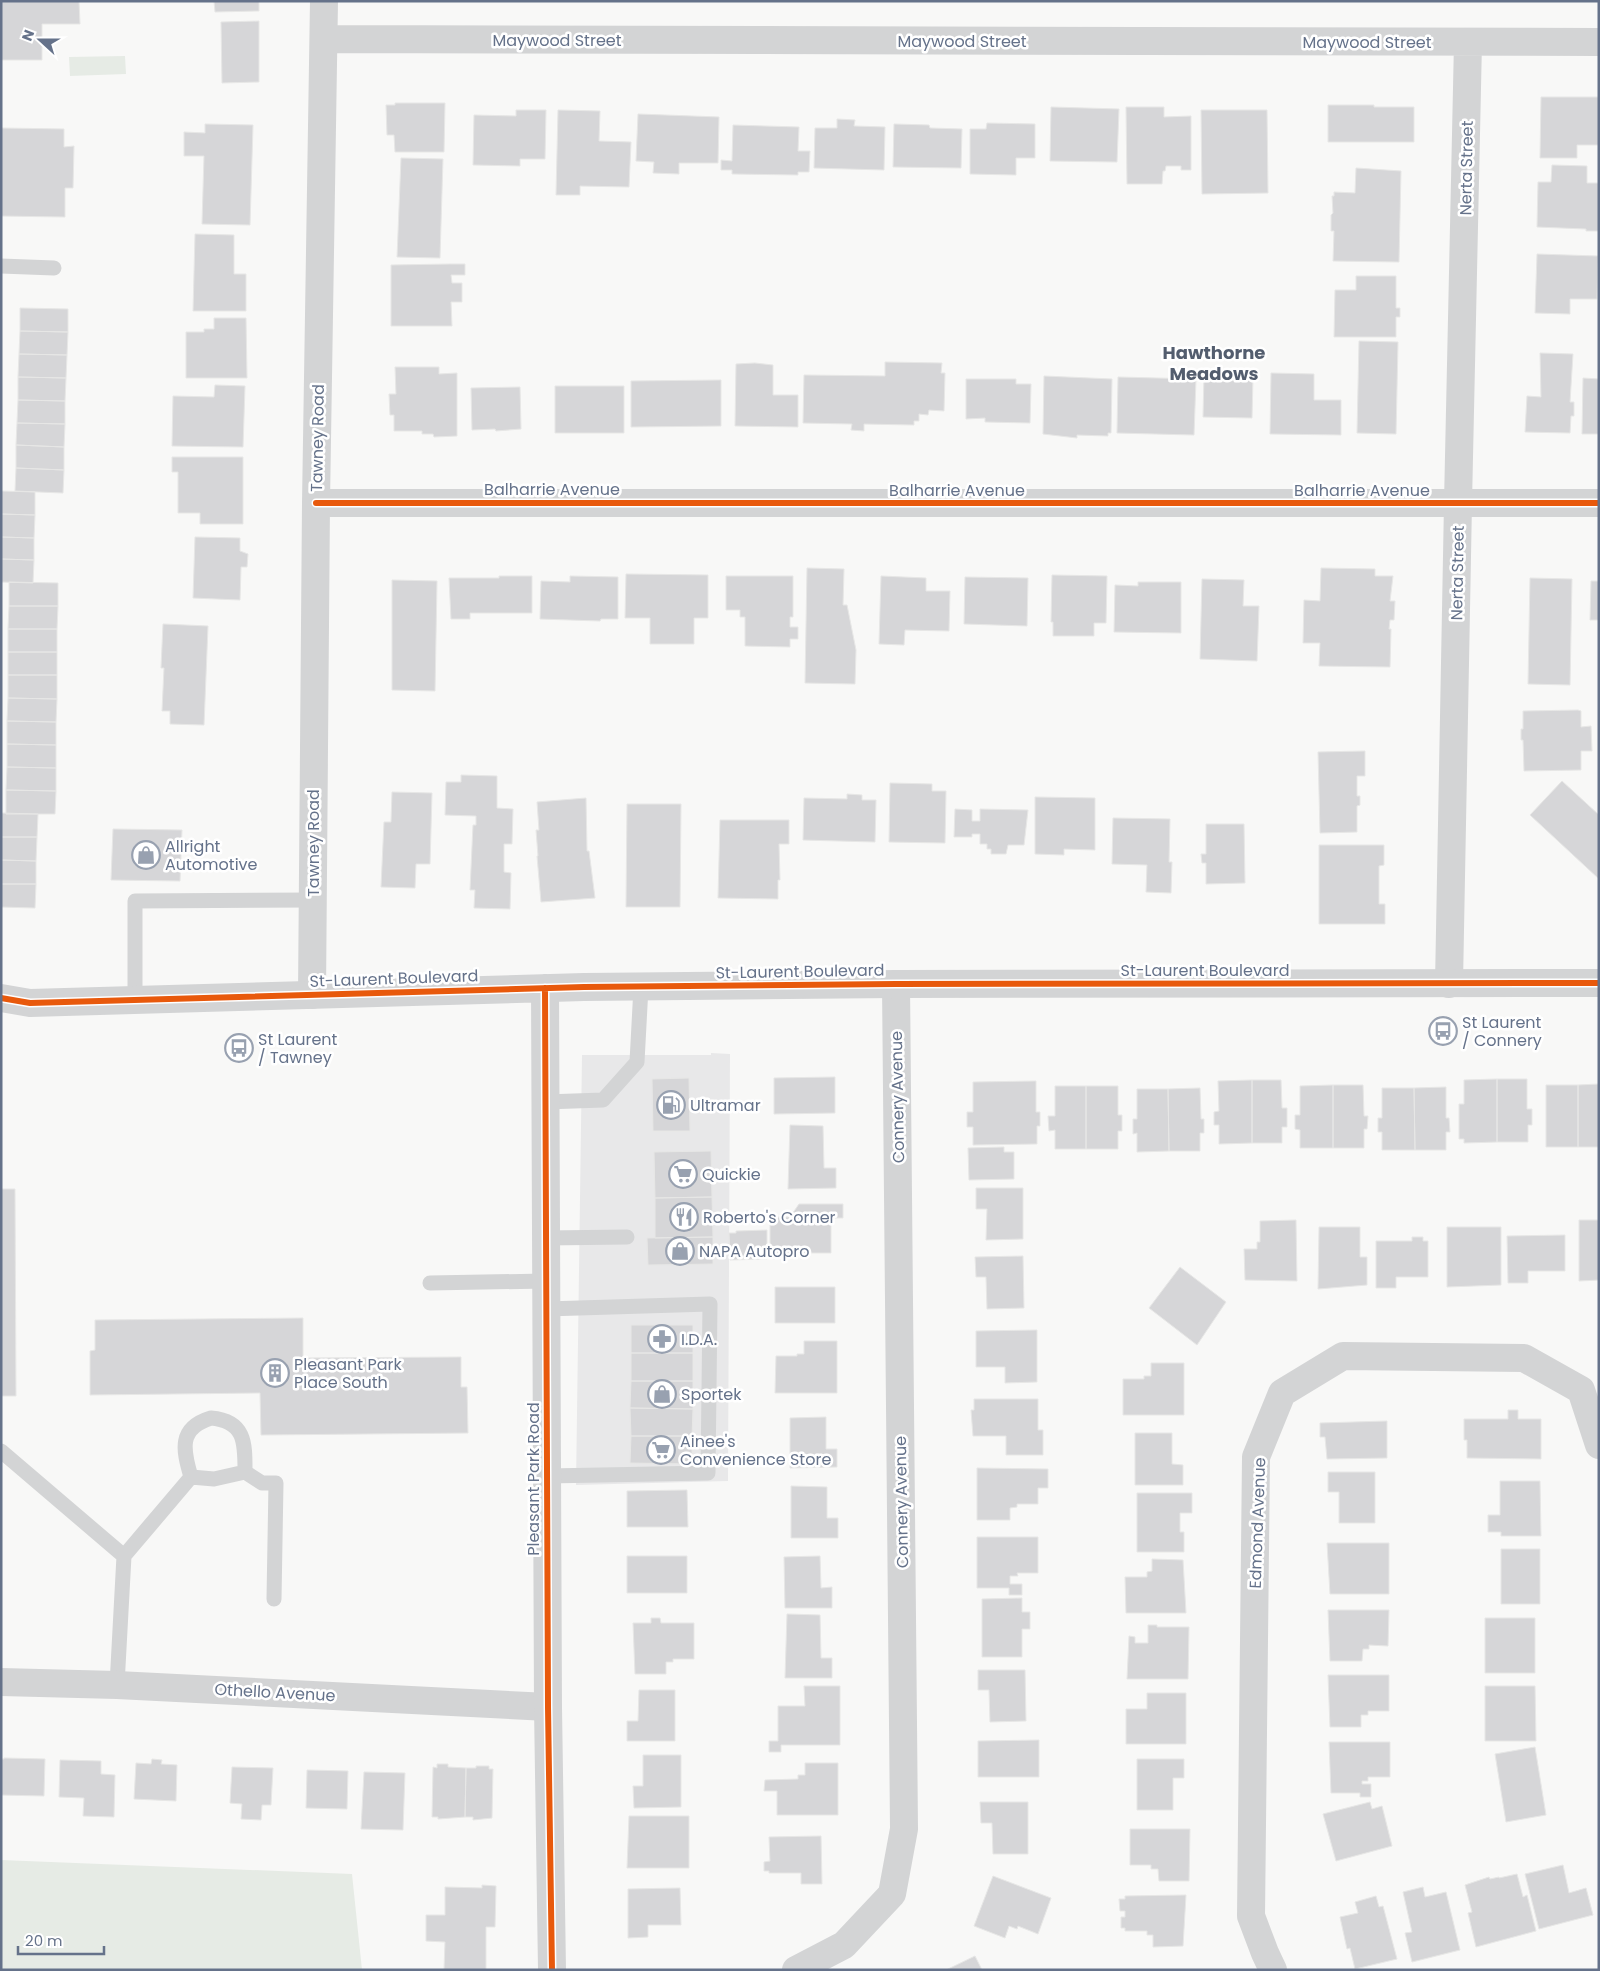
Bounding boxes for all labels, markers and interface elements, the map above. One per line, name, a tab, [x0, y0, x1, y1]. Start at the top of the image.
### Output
north arrow	[15, 15, 65, 65]
text: N	[17, 27, 39, 44]
street label: Maywood Street	[492, 29, 622, 52]
street label: Maywood Street	[897, 30, 1027, 53]
street label: Maywood Street	[1302, 31, 1432, 54]
street label: Nerta Street	[1454, 120, 1479, 216]
district label: Hawthorne Meadows	[1163, 340, 1265, 386]
street label: Tawney Road	[305, 384, 330, 492]
street label: Balharrie Avenue	[484, 478, 620, 501]
street label: Balharrie Avenue	[889, 479, 1025, 502]
street label: Balharrie Avenue	[1294, 479, 1430, 502]
street label: Nerta Street	[1445, 525, 1470, 621]
street label: Tawney Road	[302, 789, 325, 897]
place label: Allright Automotive	[165, 835, 258, 876]
shop icon: Allright Automotive	[131, 840, 161, 870]
street label: St-Laurent Boulevard	[715, 959, 885, 984]
street label: St-Laurent Boulevard	[1121, 959, 1289, 982]
street label: St-Laurent Boulevard	[309, 964, 479, 993]
place label: St Laurent / Connery	[1462, 1011, 1542, 1052]
bus stop icon: St Laurent / Connery	[1428, 1016, 1458, 1046]
place label: St Laurent / Tawney	[258, 1028, 338, 1069]
street label: Connery Avenue	[885, 1031, 910, 1163]
bus stop icon: St Laurent / Tawney	[224, 1033, 254, 1063]
fuel station icon: Ultramar	[656, 1090, 686, 1120]
place label: Ultramar	[690, 1094, 761, 1117]
supermarket icon: Quickie	[668, 1159, 698, 1189]
place label: Quickie	[702, 1163, 761, 1186]
restaurant icon: Roberto's Corner	[669, 1202, 699, 1232]
place label: Roberto's Corner	[703, 1206, 836, 1229]
shop icon: NAPA Autopro	[665, 1236, 695, 1266]
place label: NAPA Autopro	[699, 1240, 809, 1263]
pharmacy icon: I.D.A.	[647, 1324, 677, 1354]
place label: I.D.A.	[681, 1328, 717, 1351]
place label: Pleasant Park Place South	[294, 1353, 402, 1394]
building icon: Pleasant Park Place South	[260, 1358, 290, 1388]
shop icon: Sportek	[647, 1379, 677, 1409]
place label: Sportek	[681, 1383, 742, 1406]
street label: Pleasant Park Road	[522, 1402, 545, 1556]
place label: Ainee's Convenience Store	[680, 1430, 831, 1471]
supermarket icon: Ainee's Convenience Store	[646, 1435, 676, 1465]
street label: Connery Avenue	[889, 1436, 914, 1568]
street label: Edmond Avenue	[1244, 1457, 1271, 1589]
street label: Othello Avenue	[214, 1678, 336, 1707]
scale bar	[18, 1924, 104, 1956]
text: 20 m	[25, 1930, 63, 1951]

